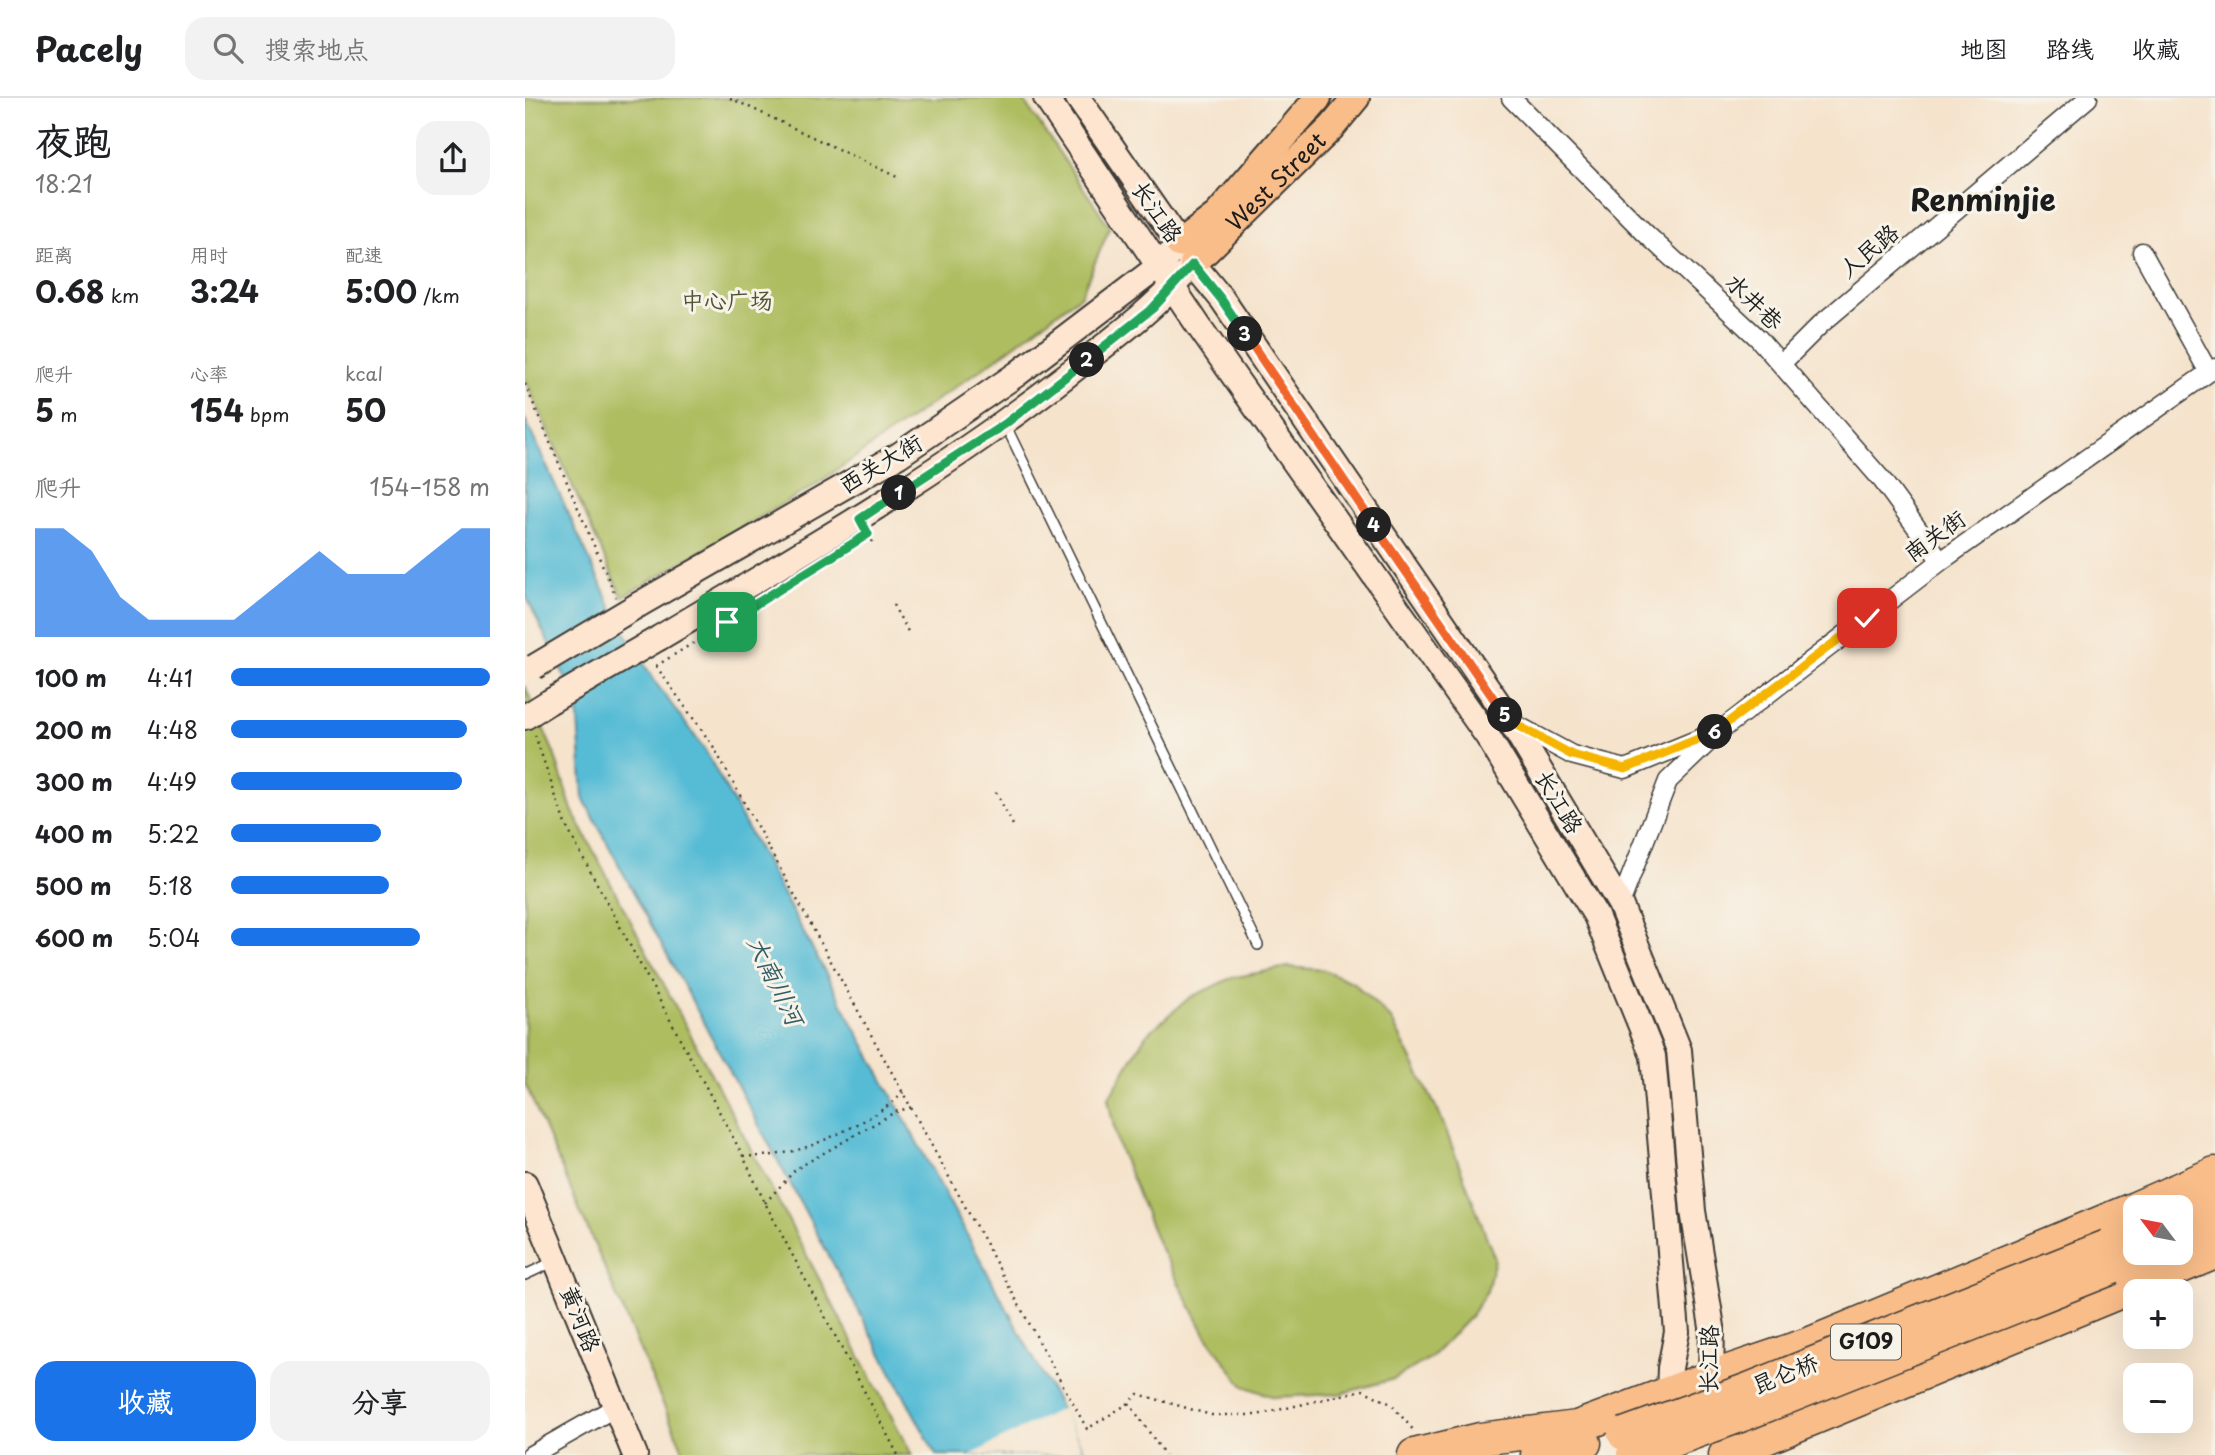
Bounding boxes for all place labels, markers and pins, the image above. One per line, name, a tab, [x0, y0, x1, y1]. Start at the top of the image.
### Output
pin: 3	[1227, 316, 1263, 352]
pin: 2	[1069, 342, 1105, 378]
pin: 1	[881, 476, 917, 510]
pin: 4	[1357, 508, 1391, 542]
pin	[1837, 588, 1897, 648]
pin	[697, 592, 757, 652]
pin: 5	[1487, 698, 1523, 732]
pin: 6	[1697, 714, 1733, 750]

